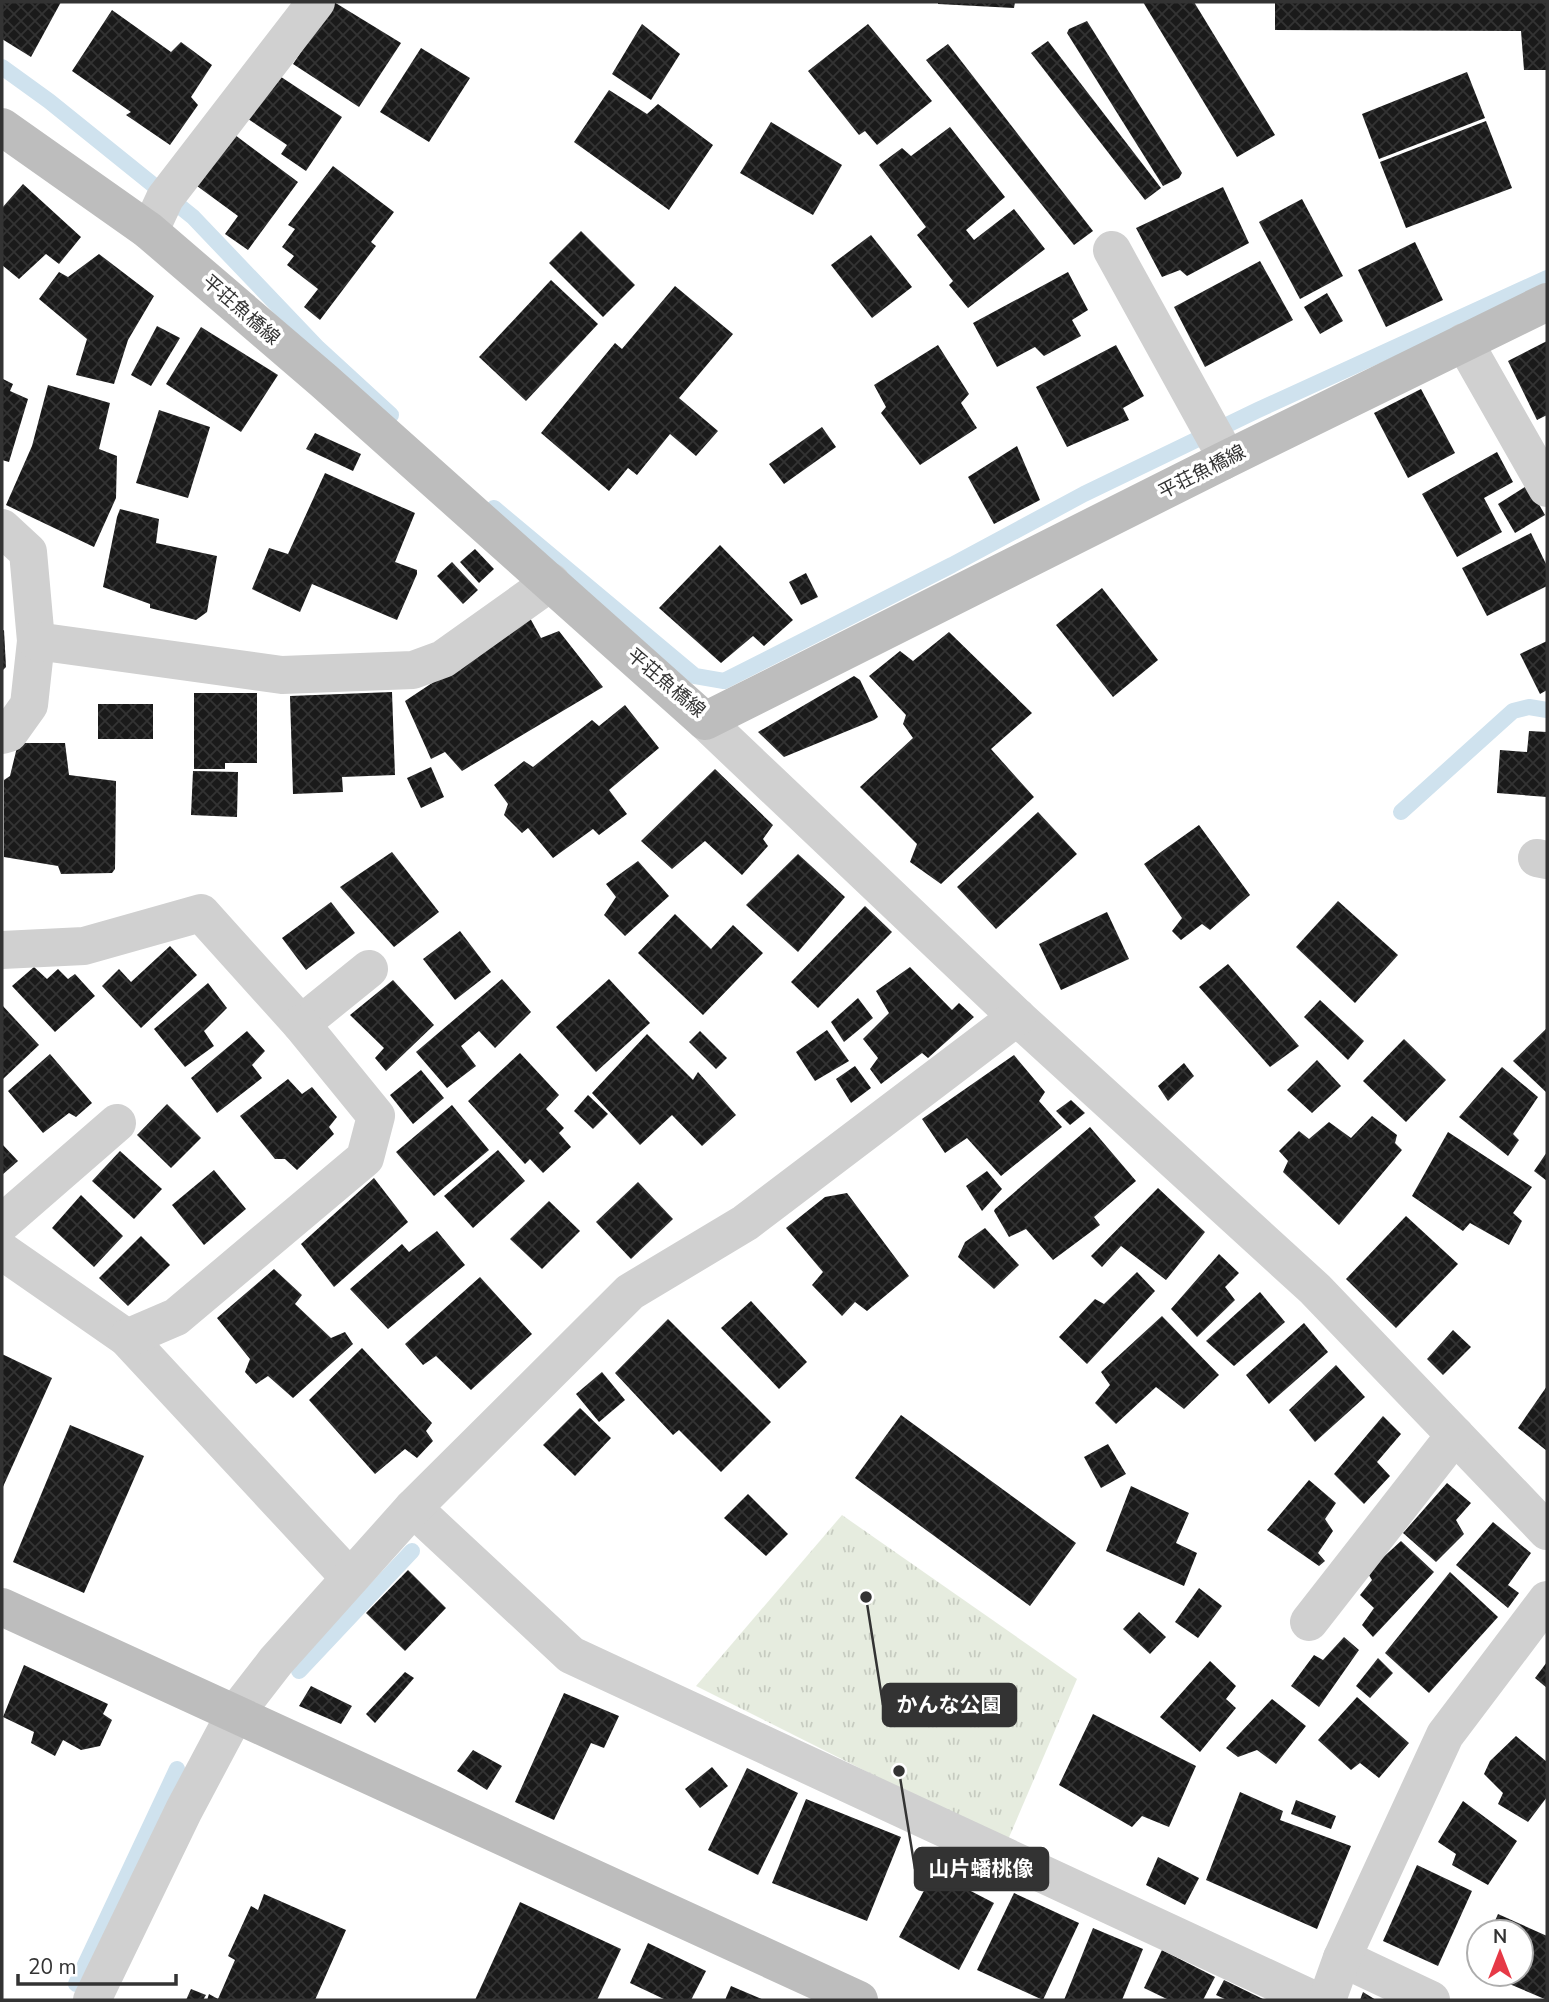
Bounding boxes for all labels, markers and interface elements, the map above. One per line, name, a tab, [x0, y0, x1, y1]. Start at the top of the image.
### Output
street label: 平荘魚橋線	[197, 269, 285, 351]
street label: 平荘魚橋線	[1154, 439, 1250, 505]
street label: 平荘魚橋線	[621, 643, 711, 723]
callout: かんな公園	[883, 1684, 1016, 1726]
text: かんな公園	[897, 1691, 1002, 1719]
callout: 山片蟠桃像	[915, 1848, 1048, 1890]
text: 山片蟠桃像	[929, 1855, 1034, 1883]
north arrow	[1465, 1918, 1535, 1988]
text: N	[1493, 1924, 1507, 1950]
scale bar	[18, 1942, 175, 1986]
text: 20 m	[28, 1953, 77, 1981]

